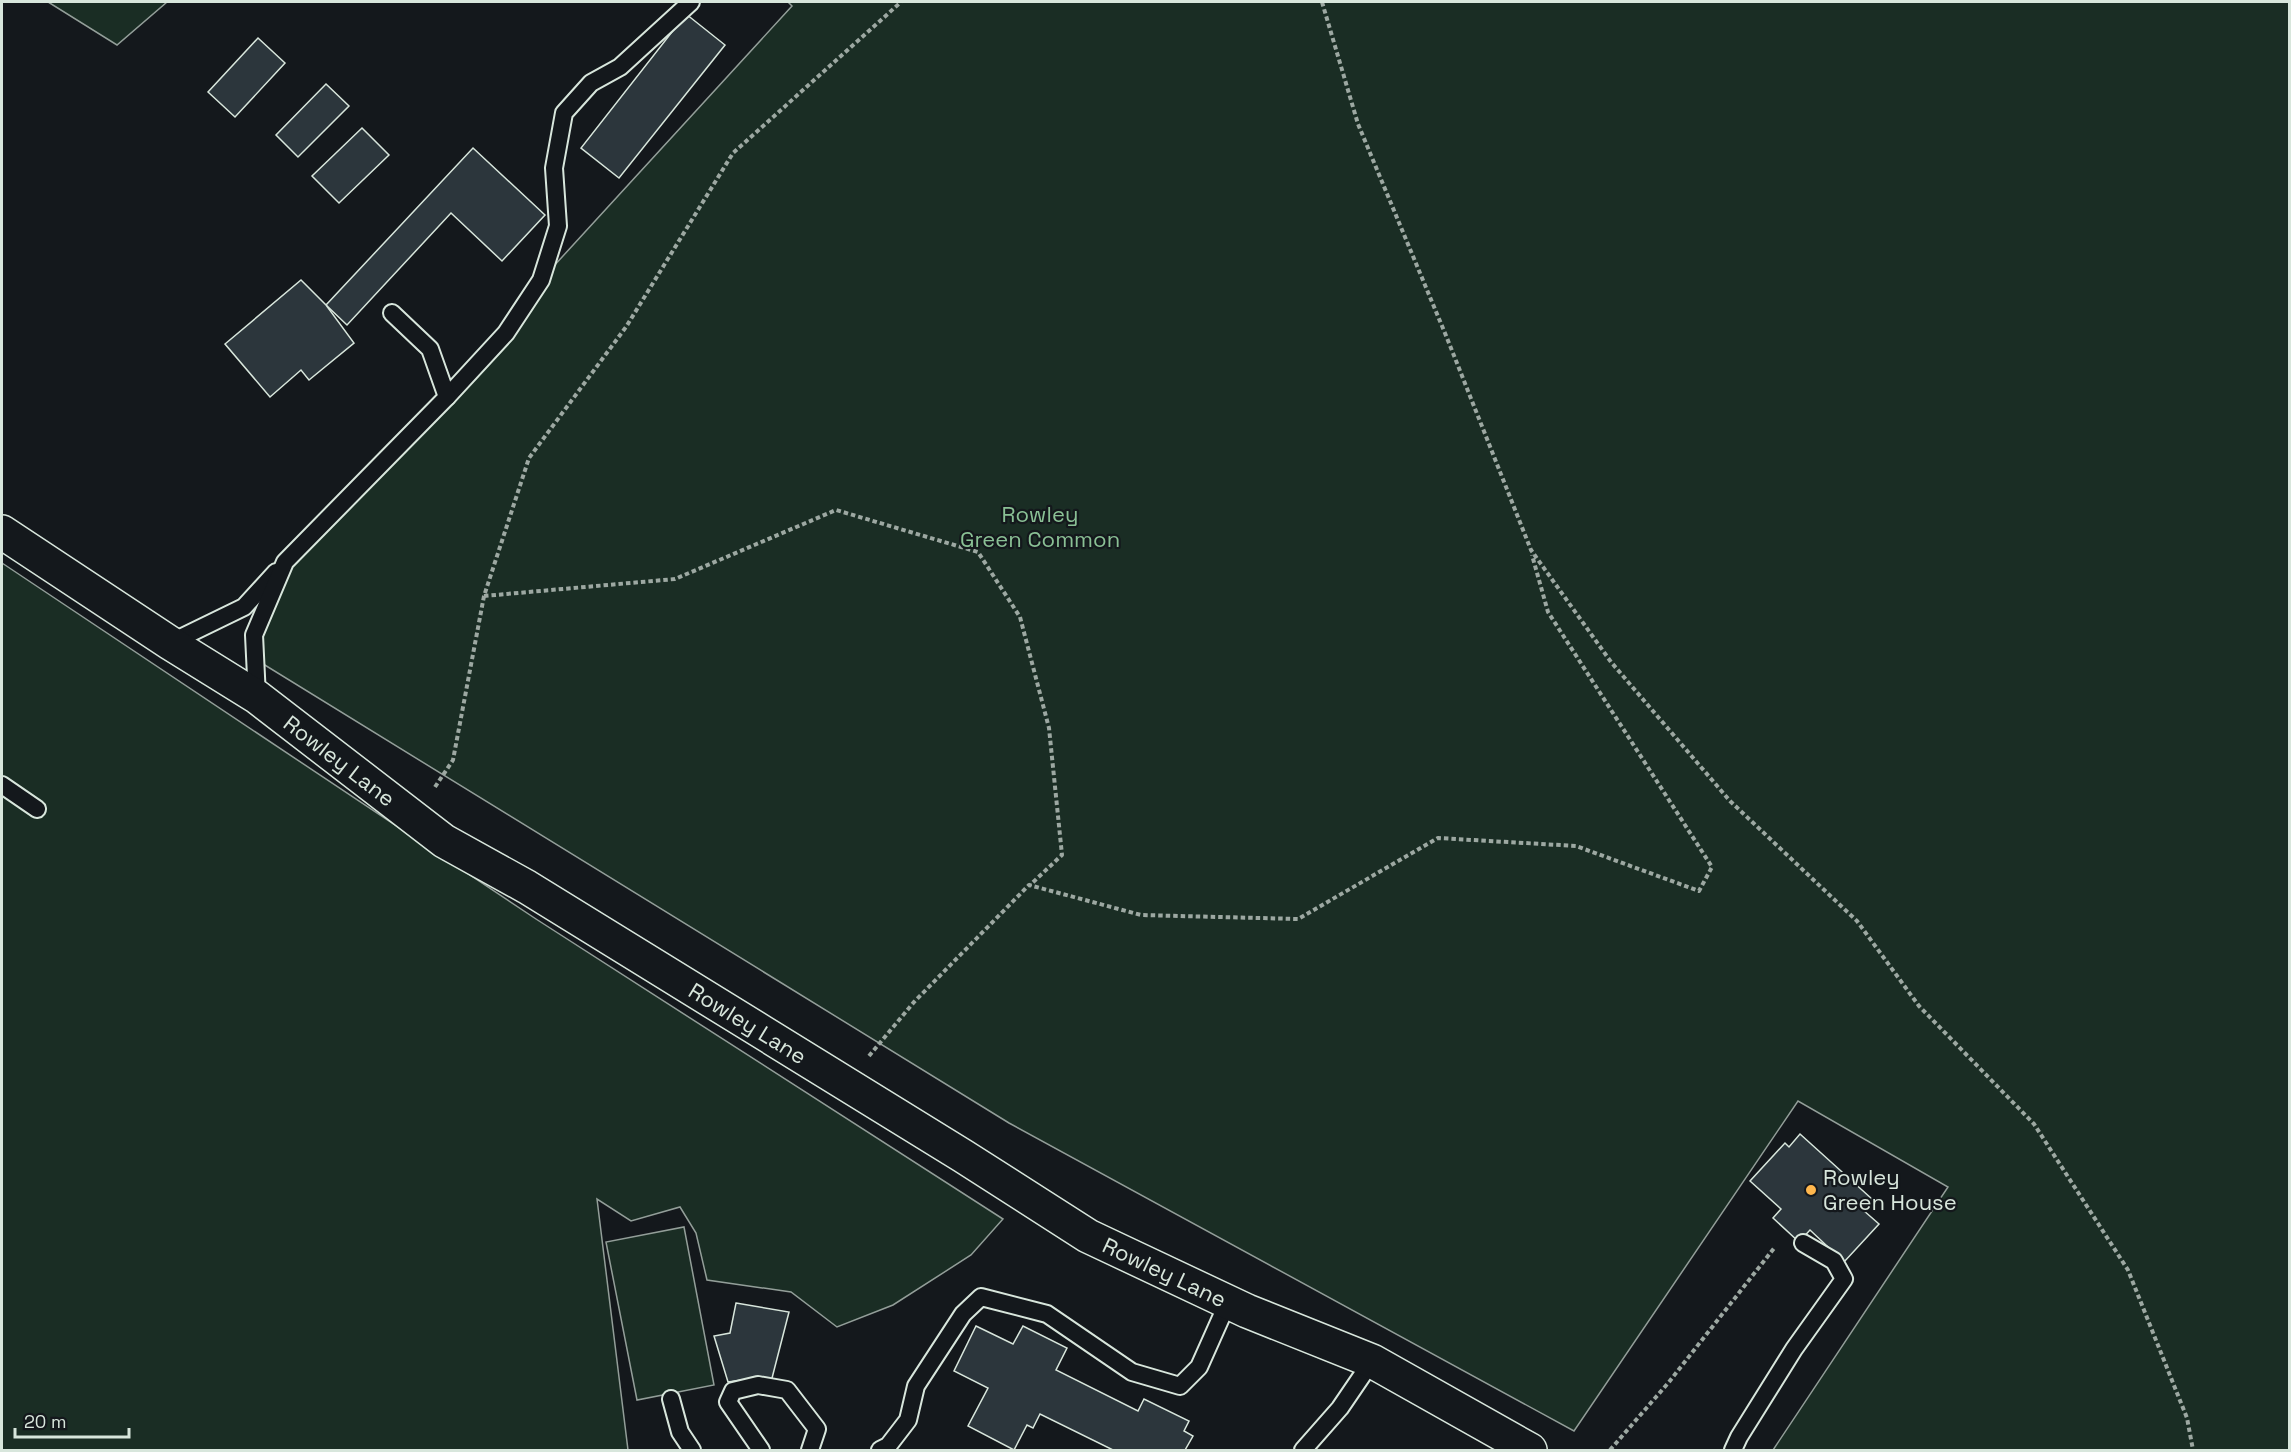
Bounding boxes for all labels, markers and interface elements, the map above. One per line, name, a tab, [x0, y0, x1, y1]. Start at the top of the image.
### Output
park label: Rowley Green Common	[960, 500, 1120, 553]
street label: Rowley Lane	[278, 709, 401, 812]
street label: Rowley Lane	[683, 976, 812, 1070]
place label: Rowley Green House	[1823, 1163, 1957, 1216]
marker: Rowley Green House	[1804, 1183, 1818, 1197]
street label: Rowley Lane	[1098, 1231, 1231, 1313]
scale bar	[15, 1401, 129, 1439]
text: 20 m	[24, 1410, 67, 1433]

